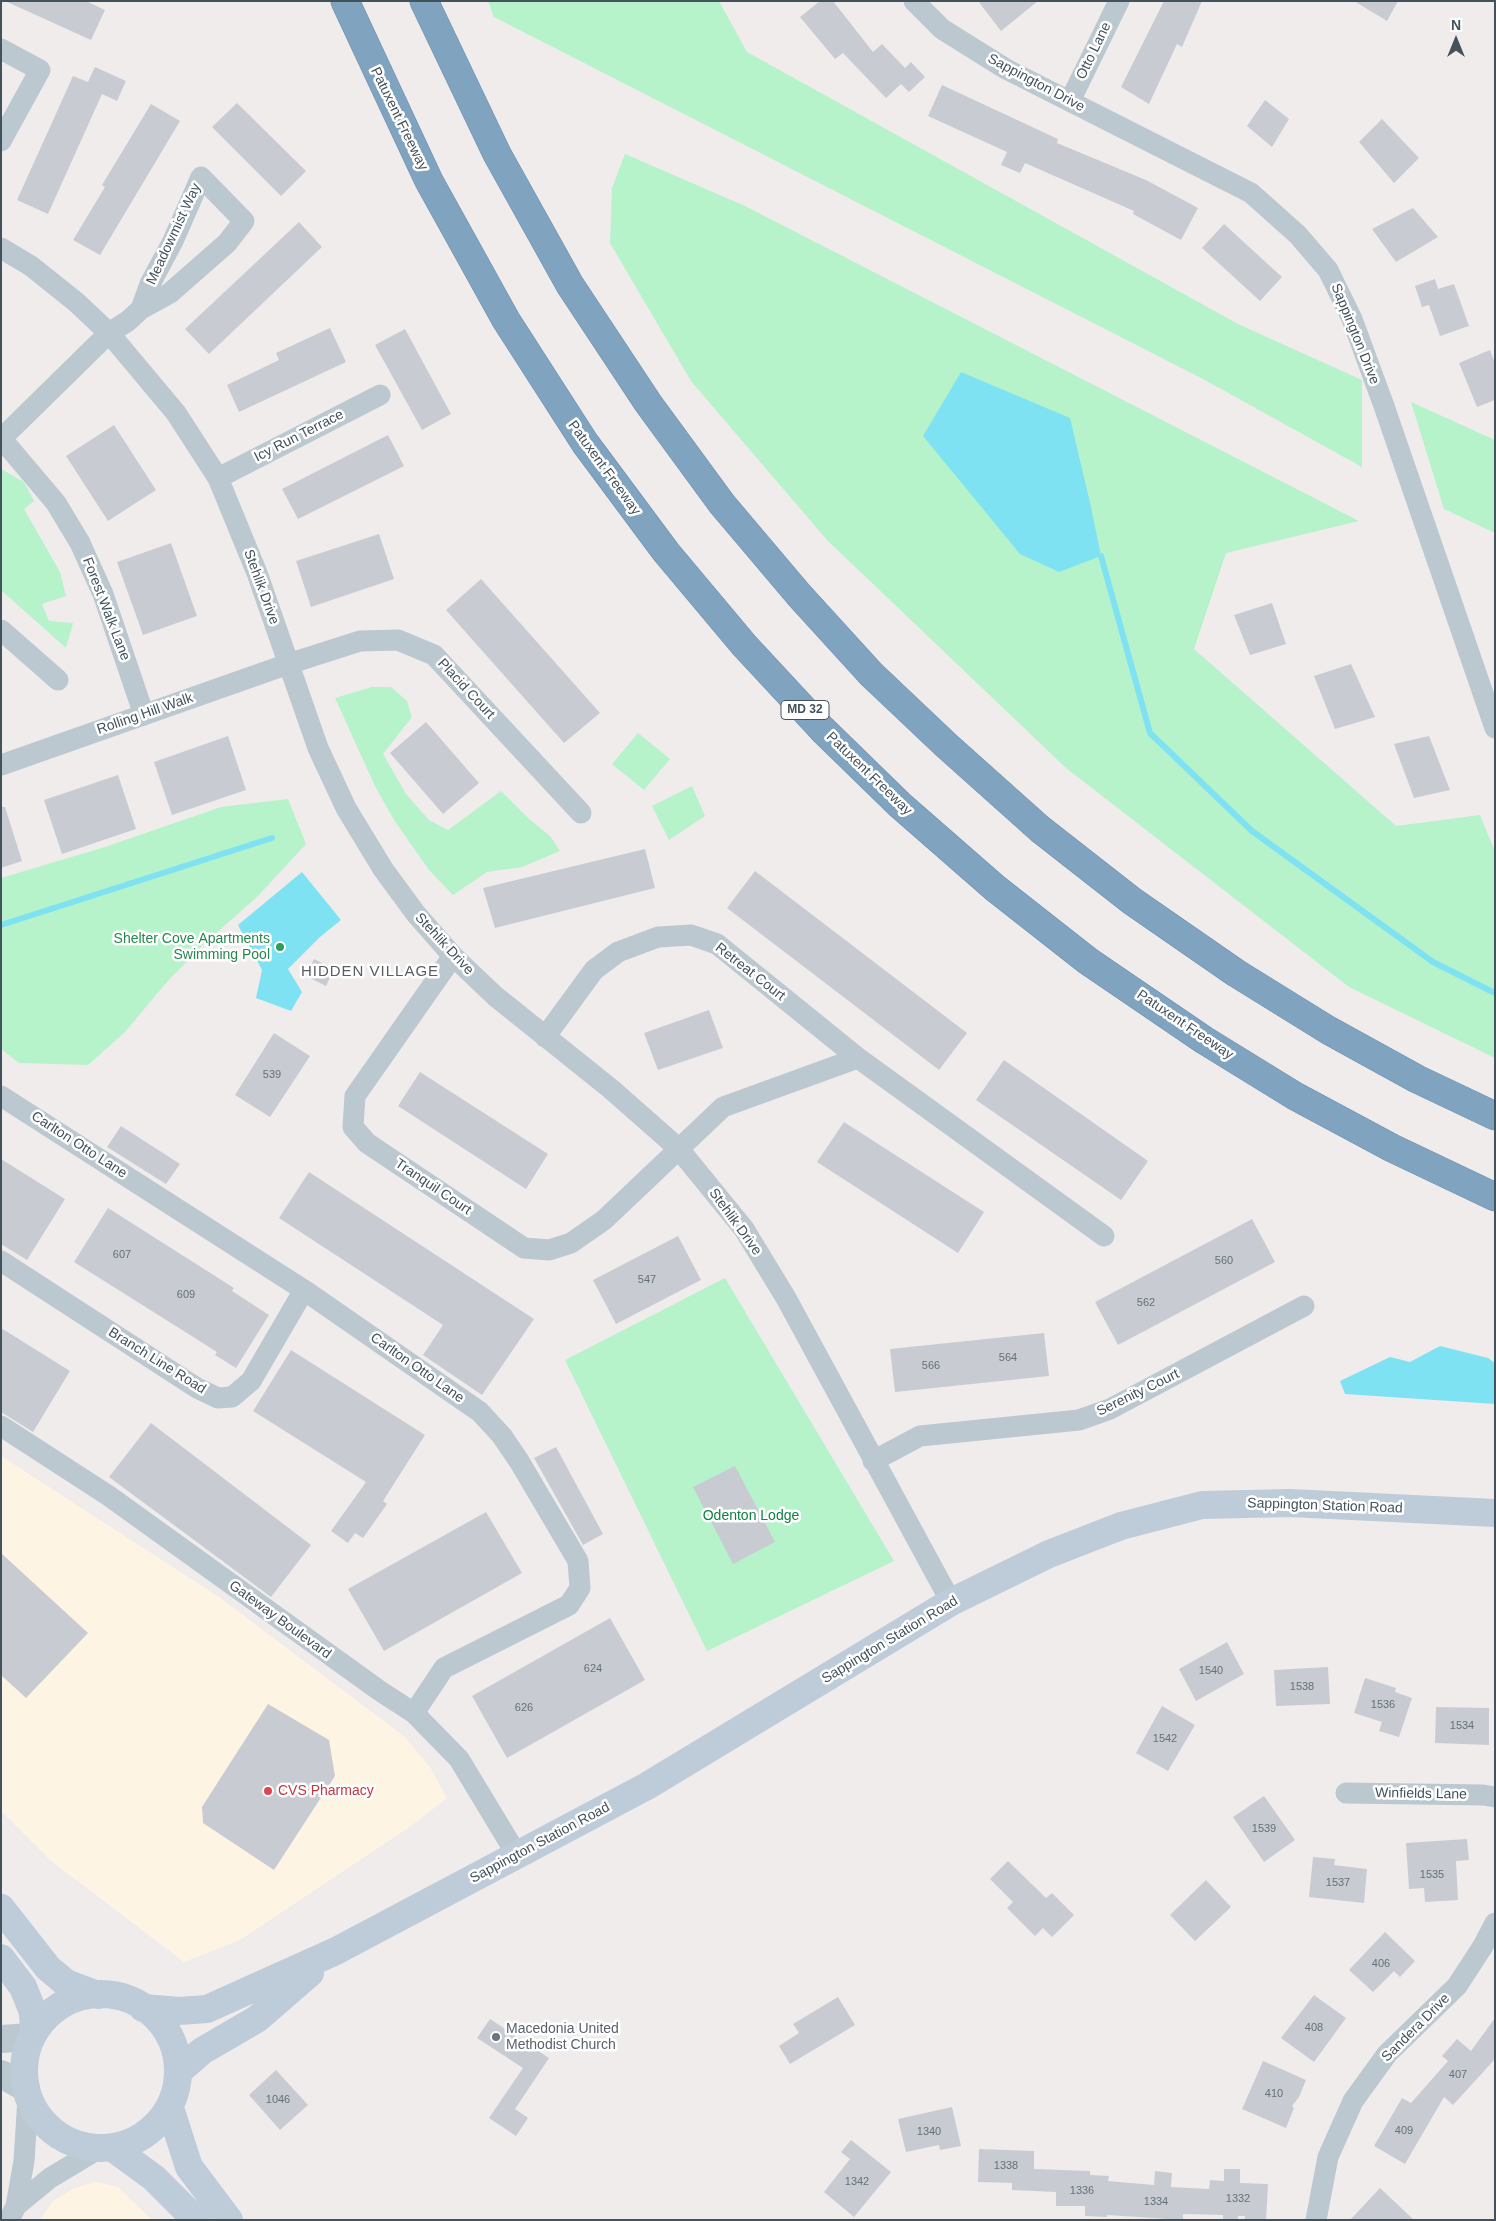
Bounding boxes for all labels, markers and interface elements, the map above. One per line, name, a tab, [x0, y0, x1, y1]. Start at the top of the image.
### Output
north arrow	[1431, 15, 1481, 65]
text: N	[1451, 17, 1461, 33]
street label: Otto Lane	[1073, 20, 1115, 82]
street label: Sappington Drive	[985, 50, 1087, 116]
street label: Patuxent Freeway	[367, 65, 431, 173]
street label: Meadowmist Way	[143, 181, 205, 287]
street label: Sappington Drive	[1327, 281, 1383, 387]
street label: Icy Run Terrace	[252, 406, 346, 466]
street label: Patuxent Freeway	[564, 417, 644, 519]
street label: Stehlik Drive	[240, 547, 282, 627]
street label: Forest Walk Lane	[79, 555, 133, 663]
street label: Placid Court	[434, 655, 498, 723]
street label: Rolling Hill Walk	[95, 690, 195, 738]
road number: MD 32	[781, 700, 829, 720]
street label: Patuxent Freeway	[823, 729, 915, 819]
street label: Stehlik Drive	[411, 910, 477, 978]
place label: Shelter Cove Apartments Swimming Pool	[114, 931, 270, 964]
street label: Retreat Court	[712, 940, 788, 1004]
marker: Shelter Cove Apartments Swimming Pool	[274, 941, 286, 953]
district label: HIDDEN VILLAGE	[299, 963, 441, 981]
street label: Patuxent Freeway	[1134, 986, 1236, 1064]
house number: 539	[263, 1068, 281, 1082]
street label: Carlton Otto Lane	[28, 1108, 130, 1182]
street label: Tranquil Court	[392, 1155, 474, 1219]
street label: Stehlik Drive	[705, 1185, 765, 1259]
house number: 607	[113, 1248, 131, 1262]
house number: 560	[1215, 1254, 1233, 1268]
house number: 547	[638, 1273, 656, 1287]
house number: 609	[177, 1288, 195, 1302]
house number: 562	[1137, 1296, 1155, 1310]
street label: Branch Line Road	[105, 1324, 209, 1398]
street label: Carlton Otto Lane	[367, 1329, 467, 1407]
house number: 564	[999, 1351, 1017, 1365]
house number: 566	[922, 1359, 940, 1373]
street label: Serenity Court	[1094, 1366, 1182, 1420]
street label: Sappington Station Road	[1247, 1495, 1403, 1517]
park label: Odenton Lodge	[703, 1508, 799, 1524]
street label: Gateway Boulevard	[226, 1577, 334, 1663]
street label: Sappington Station Road	[819, 1593, 961, 1687]
house number: 624	[584, 1662, 602, 1676]
house number: 1540	[1199, 1664, 1223, 1678]
house number: 1538	[1290, 1680, 1314, 1694]
house number: 1536	[1371, 1698, 1395, 1712]
house number: 626	[515, 1701, 533, 1715]
house number: 1534	[1450, 1719, 1474, 1733]
house number: 1542	[1153, 1732, 1177, 1746]
place label: CVS Pharmacy	[278, 1783, 374, 1799]
marker: CVS Pharmacy	[262, 1785, 274, 1797]
street label: Winfields Lane	[1375, 1785, 1467, 1803]
street label: Sappington Station Road	[467, 1799, 613, 1887]
house number: 1539	[1252, 1822, 1276, 1836]
house number: 1535	[1420, 1868, 1444, 1882]
house number: 1537	[1326, 1876, 1350, 1890]
house number: 406	[1372, 1957, 1390, 1971]
street label: Sandera Drive	[1378, 1990, 1454, 2066]
place label: Macedonia United Methodist Church	[506, 2021, 619, 2054]
house number: 408	[1305, 2021, 1323, 2035]
marker: Macedonia United Methodist Church	[490, 2031, 502, 2043]
house number: 407	[1449, 2068, 1467, 2082]
house number: 410	[1265, 2087, 1283, 2101]
house number: 1046	[266, 2093, 290, 2107]
house number: 409	[1395, 2124, 1413, 2138]
house number: 1340	[917, 2125, 941, 2139]
house number: 1338	[994, 2159, 1018, 2173]
house number: 1342	[845, 2175, 869, 2189]
house number: 1336	[1070, 2184, 1094, 2198]
house number: 1332	[1226, 2192, 1250, 2206]
house number: 1334	[1144, 2195, 1168, 2209]

